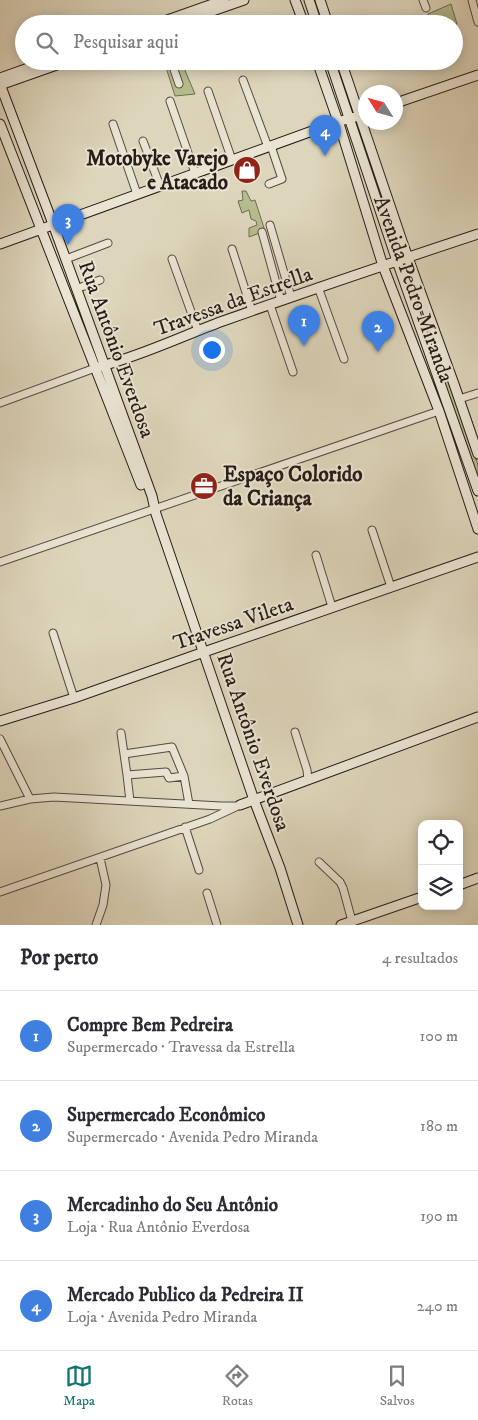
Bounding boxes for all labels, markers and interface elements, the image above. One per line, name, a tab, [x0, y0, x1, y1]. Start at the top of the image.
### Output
search box	[15, 15, 463, 70]
icon: search	[33, 29, 61, 57]
text: Pesquisar aqui	[73, 31, 179, 54]
north arrow	[358, 85, 403, 130]
pin: 4	[309, 115, 341, 156]
place label: Motobyke Varejo e Atacado	[86, 146, 228, 196]
shop icon: Motobyke Varejo e Atacado	[232, 155, 262, 185]
street label: Avenida Pedro Miranda	[367, 193, 459, 386]
pin: 3	[52, 204, 84, 245]
street label: Rua Antônio Everdosa	[72, 257, 160, 441]
street label: Travessa da Estrella	[151, 261, 316, 343]
pin: 1	[288, 305, 320, 346]
pin: 2	[362, 311, 394, 352]
your location	[199, 337, 225, 363]
place label: Espaço Colorido da Criança	[223, 462, 363, 512]
office icon: Espaço Colorido da Criança	[189, 471, 219, 501]
street label: Travessa Vileta	[170, 591, 297, 657]
street label: Rua Antônio Everdosa	[210, 650, 296, 835]
map controls	[418, 820, 463, 910]
button: locate	[418, 820, 463, 865]
button: layers	[418, 865, 463, 910]
text: Por perto	[20, 945, 98, 971]
text: 4 resultados	[382, 948, 458, 968]
text: Compre Bem Pedreira	[67, 1014, 233, 1037]
text: 1	[33, 1026, 39, 1046]
text: 100 m	[420, 1026, 458, 1046]
text: Supermercado · Travessa da Estrella	[67, 1037, 295, 1057]
text: Supermercado Econômico	[67, 1104, 265, 1127]
text: 2	[32, 1116, 40, 1136]
text: 180 m	[420, 1116, 458, 1136]
text: Supermercado · Avenida Pedro Miranda	[67, 1127, 318, 1147]
text: Mercadinho do Seu Antônio	[67, 1194, 278, 1217]
text: 3	[33, 1206, 39, 1226]
text: 190 m	[420, 1206, 458, 1226]
text: Loja · Rua Antônio Everdosa	[67, 1217, 250, 1237]
text: Mercado Publico da Pedreira II	[67, 1284, 304, 1307]
text: 4	[31, 1296, 41, 1316]
text: 240 m	[417, 1296, 458, 1316]
text: Loja · Avenida Pedro Miranda	[67, 1307, 257, 1327]
tab: Mapa	[63, 1362, 95, 1410]
tab: Rotas	[222, 1362, 253, 1410]
tab: Salvos	[380, 1362, 415, 1410]

